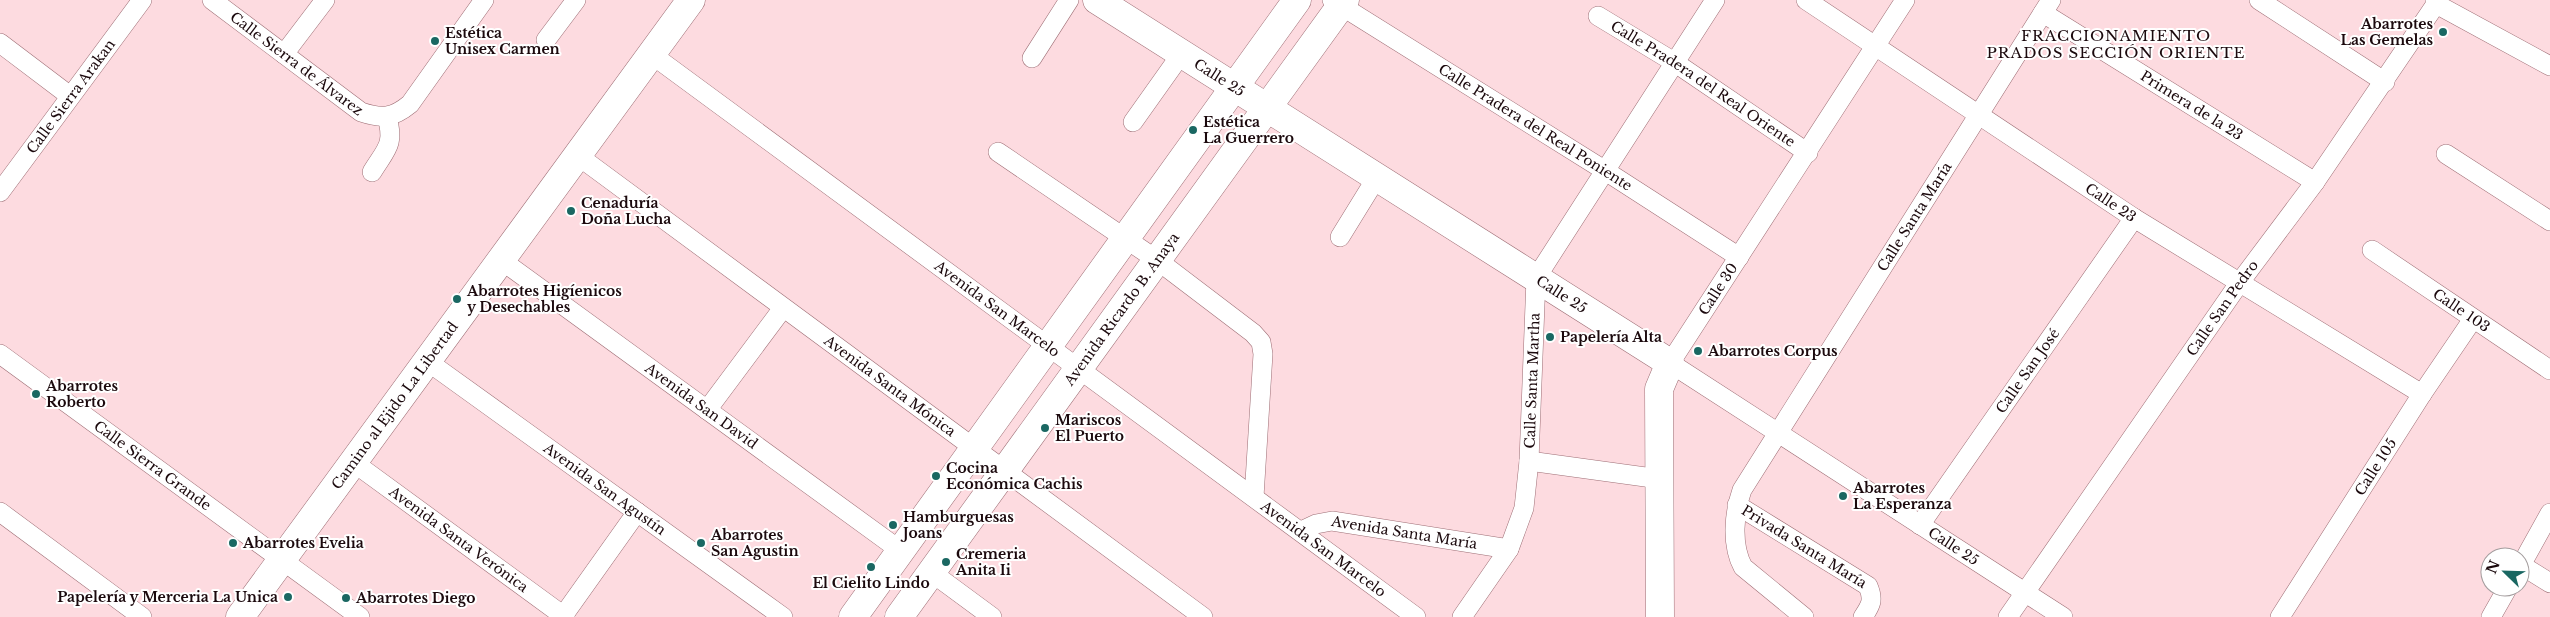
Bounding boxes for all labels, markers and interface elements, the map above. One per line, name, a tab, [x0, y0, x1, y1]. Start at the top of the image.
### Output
street label: Calle Sierra de Álvarez	[227, 8, 367, 120]
place label: Abarrotes Las Gemelas	[2340, 15, 2433, 49]
street label: Calle Pradera del Real Oriente	[1607, 17, 1799, 151]
place label: Estética Unisex Carmen	[445, 24, 560, 58]
district label: FRACCIONAMIENTO PRADOS SECCIÓN ORIENTE	[1986, 26, 2246, 62]
marker: Abarrotes Las Gemelas	[2437, 26, 2449, 38]
street label: Calle Sierra Arakan	[23, 35, 119, 157]
marker: Estética Unisex Carmen	[429, 35, 441, 47]
street label: Calle 25	[1191, 55, 1248, 100]
street label: Calle Pradera del Real Poniente	[1435, 60, 1636, 195]
street label: Primera de la 23	[2137, 67, 2246, 144]
place label: Estética La Guerrero	[1203, 113, 1294, 147]
marker: Estética La Guerrero	[1187, 124, 1199, 136]
street label: Calle Santa María	[1873, 158, 1956, 275]
street label: Calle 23	[2082, 179, 2140, 226]
place label: Cenaduría Doña Lucha	[581, 194, 671, 228]
marker: Cenaduría Doña Lucha	[565, 205, 577, 217]
street label: Avenida Ricardo B. Anaya	[1060, 229, 1183, 390]
street label: Avenida San Marcelo	[930, 256, 1064, 361]
street label: Calle San Pedro	[2182, 257, 2262, 359]
street label: Calle 30	[1694, 259, 1742, 319]
street label: Calle 25	[1533, 272, 1590, 317]
place label: Abarrotes Higíenicos y Desechables	[466, 282, 622, 316]
street label: Calle 103	[2430, 285, 2494, 336]
marker: Abarrotes Higíenicos y Desechables	[451, 293, 463, 305]
street label: Calle Santa Martha	[1520, 312, 1544, 449]
street label: Camino al Ejido La Libertad	[327, 318, 462, 493]
street label: Calle San José	[1992, 325, 2063, 417]
place label: Papelería Alta	[1560, 328, 1662, 346]
street label: Avenida Santa Mónica	[820, 331, 959, 441]
marker: Papelería Alta	[1544, 331, 1556, 343]
place label: Abarrotes Corpus	[1707, 342, 1838, 360]
marker: Abarrotes Corpus	[1692, 345, 1704, 357]
street label: Avenida San David	[641, 358, 762, 453]
place label: Abarrotes Roberto	[45, 377, 118, 411]
marker: Abarrotes Roberto	[30, 388, 42, 400]
place label: Mariscos El Puerto	[1055, 411, 1124, 445]
street label: Calle Sierra Grande	[90, 417, 215, 514]
marker: Mariscos El Puerto	[1039, 422, 1051, 434]
street label: Calle 105	[2351, 435, 2401, 499]
street label: Avenida San Agustín	[539, 438, 670, 539]
place label: Cocina Económica Cachis	[946, 459, 1083, 493]
marker: Cocina Económica Cachis	[930, 470, 942, 482]
place label: Abarrotes La Esperanza	[1852, 479, 1952, 513]
street label: Avenida Santa Verónica	[385, 482, 532, 596]
marker: Abarrotes La Esperanza	[1837, 490, 1849, 502]
street label: Avenida San Marcelo	[1257, 496, 1390, 601]
street label: Privada Santa María	[1738, 501, 1870, 592]
place label: Hamburguesas Joans	[900, 508, 1014, 542]
street label: Avenida Santa María	[1329, 512, 1479, 553]
marker: Hamburguesas Joans	[887, 519, 899, 531]
street label: Calle 25	[1925, 523, 1982, 569]
place label: Abarrotes San Agustin	[710, 526, 799, 560]
place label: Abarrotes Evelia	[242, 534, 364, 552]
marker: Abarrotes Evelia	[227, 537, 239, 549]
marker: Abarrotes San Agustin	[695, 537, 707, 549]
place label: Cremeria Anita Ii	[955, 545, 1026, 579]
north arrow	[2480, 547, 2530, 597]
marker: Cremeria Anita Ii	[940, 556, 952, 568]
text: N	[2482, 557, 2504, 576]
marker: El Cielito Lindo	[865, 561, 877, 573]
place label: El Cielito Lindo	[812, 574, 930, 592]
place label: Papelería y Merceria La Unica	[57, 588, 278, 606]
place label: Abarrotes Diego	[355, 589, 476, 607]
marker: Papelería y Merceria La Unica	[282, 591, 294, 603]
marker: Abarrotes Diego	[340, 592, 352, 604]

